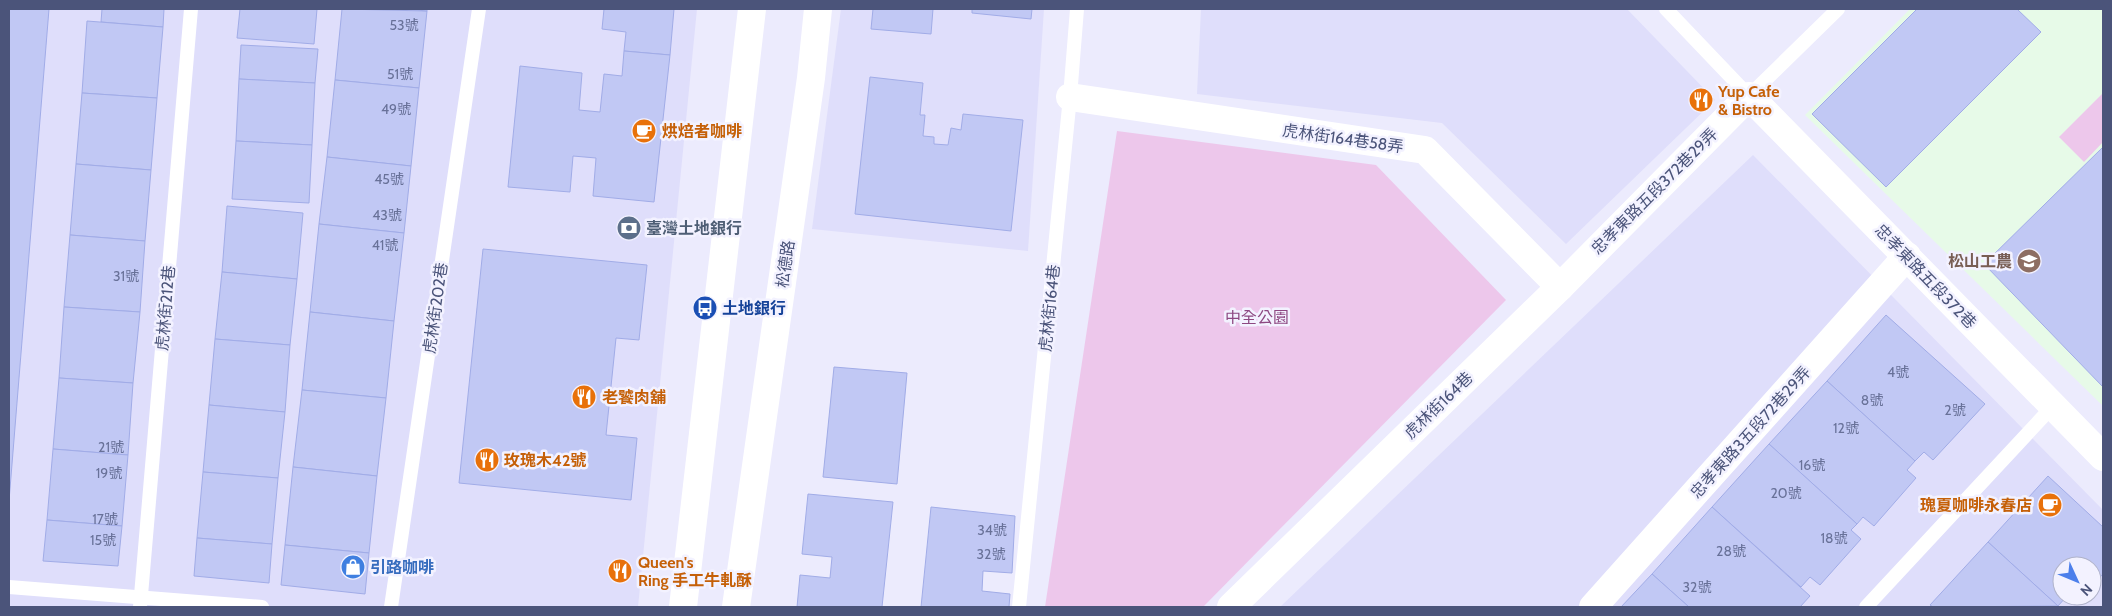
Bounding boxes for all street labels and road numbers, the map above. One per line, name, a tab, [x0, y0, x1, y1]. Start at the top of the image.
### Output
street label: 虎林街164巷58弄	[1281, 121, 1405, 156]
street label: 忠孝東路五段372巷29弄	[1587, 124, 1721, 258]
street label: 忠孝東路五段372巷	[1871, 220, 1980, 332]
street label: 松德路	[773, 239, 798, 289]
street label: 虎林街202巷	[420, 261, 451, 355]
street label: 虎林街212巷	[152, 264, 179, 352]
street label: 虎林街164巷	[1035, 264, 1064, 353]
street label: 忠孝東路3五段72巷29弄	[1686, 363, 1814, 502]
street label: 虎林街164巷	[1400, 368, 1476, 443]

